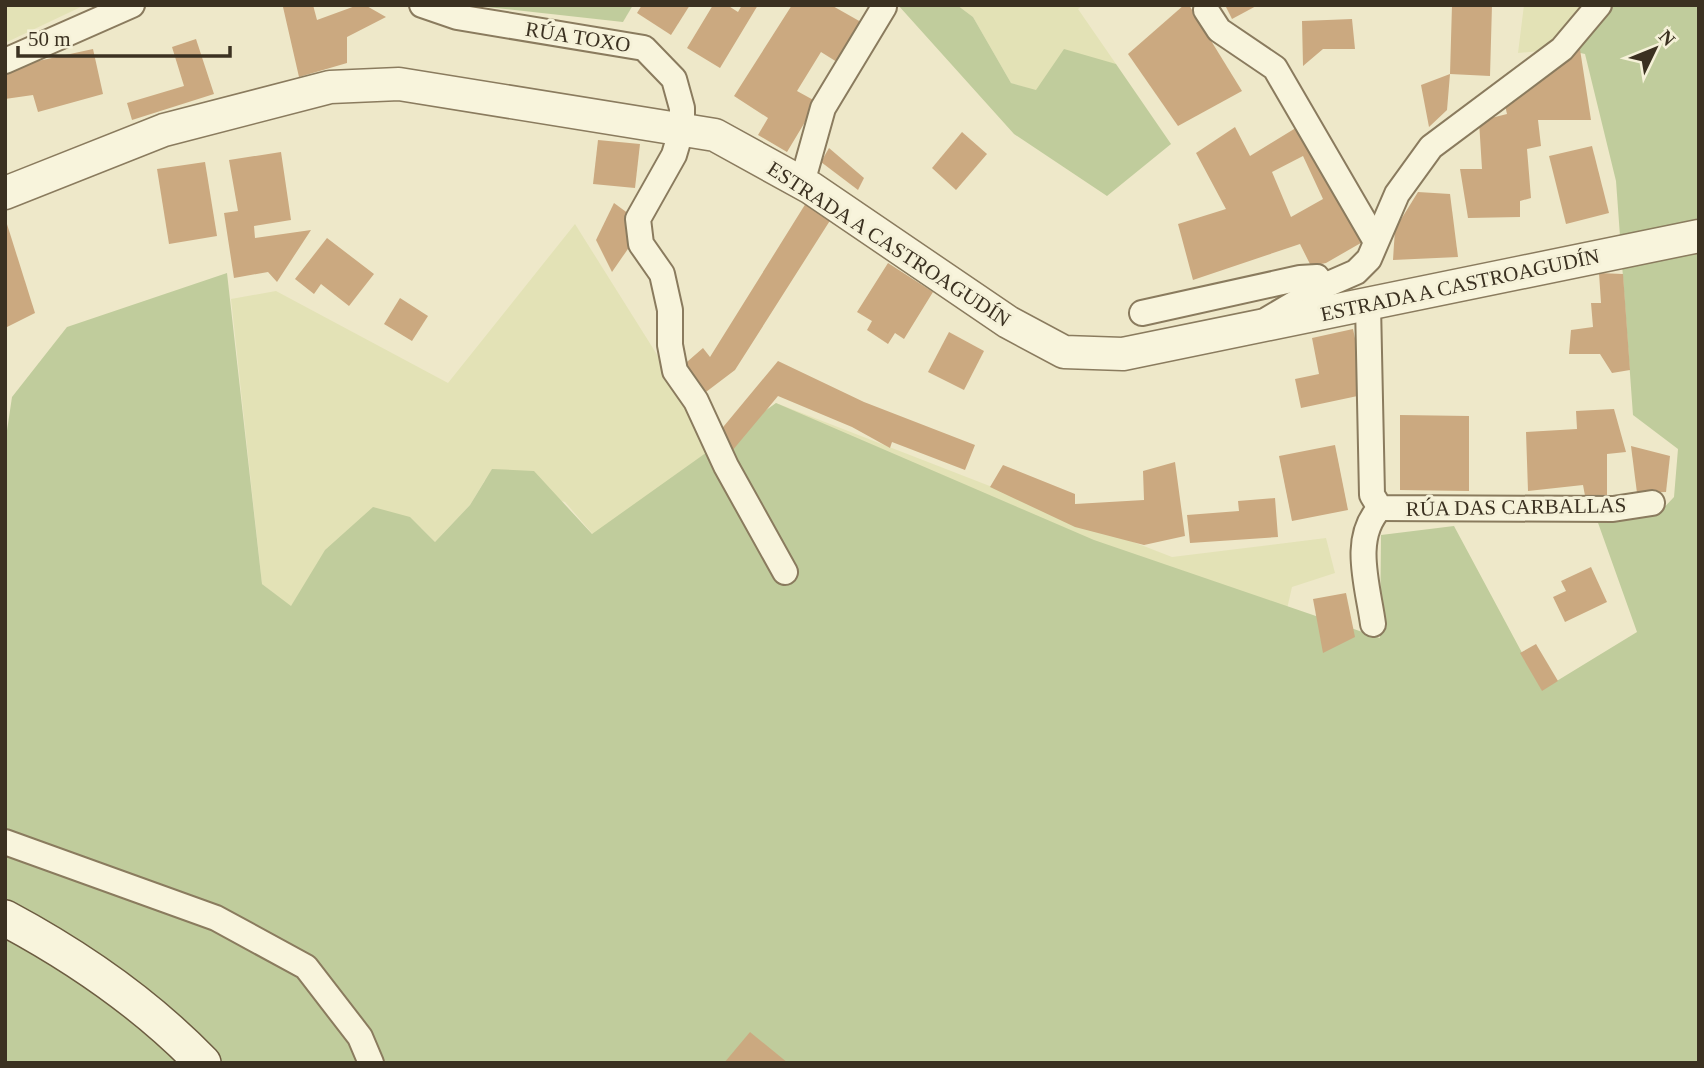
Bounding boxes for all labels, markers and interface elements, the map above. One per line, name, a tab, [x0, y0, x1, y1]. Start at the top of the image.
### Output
scale bar	[18, 14, 229, 58]
north arrow	[1620, 14, 1690, 84]
street label: RÚA TOXO	[524, 17, 632, 57]
text: N	[1655, 26, 1680, 50]
text: 50 m	[28, 27, 71, 51]
street label: ESTRADA A CASTROAGUDÍN	[763, 156, 1015, 332]
street label: ESTRADA A CASTROAGUDÍN	[1318, 244, 1602, 326]
street label: RÚA DAS CARBALLAS	[1406, 493, 1626, 521]

